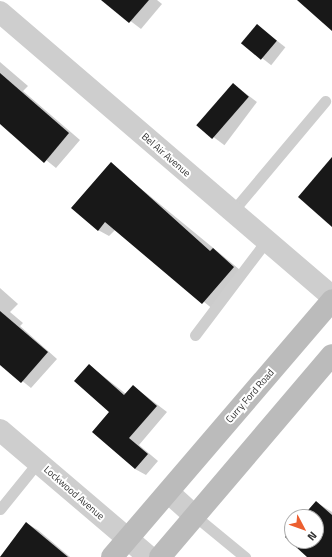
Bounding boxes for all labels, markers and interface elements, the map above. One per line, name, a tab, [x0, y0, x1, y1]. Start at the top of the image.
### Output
street label: Bel Air Avenue	[139, 131, 193, 179]
street label: Curry Ford Road	[223, 367, 277, 425]
street label: Lockwood Avenue	[41, 464, 107, 522]
north arrow	[284, 509, 324, 549]
text: N	[304, 528, 321, 544]

